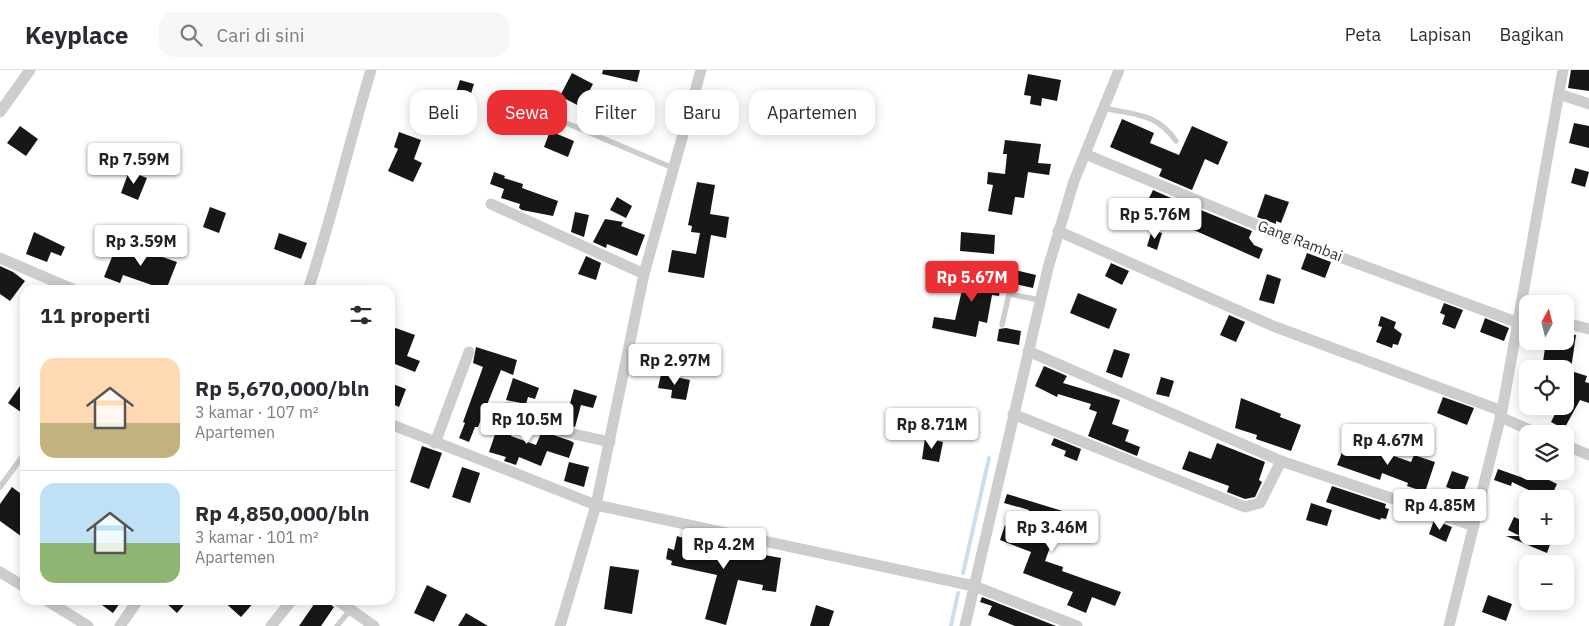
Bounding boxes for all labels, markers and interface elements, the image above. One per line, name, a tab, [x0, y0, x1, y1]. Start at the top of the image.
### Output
search box	[159, 12, 509, 57]
text: Keyplace	[25, 19, 129, 51]
icon: search	[177, 21, 205, 49]
text: Cari di sini	[217, 23, 305, 47]
text: Peta	[1345, 23, 1381, 46]
text: Lapisan	[1409, 23, 1471, 46]
text: Bagikan	[1499, 23, 1564, 46]
chip: Beli	[410, 90, 477, 135]
chip: Sewa	[487, 90, 567, 135]
chip: Filter	[577, 90, 655, 135]
chip: Baru	[665, 90, 739, 135]
chip: Apartemen	[749, 90, 875, 135]
pin: Rp 7.59M	[82, 142, 186, 185]
text: Rp 7.59M	[98, 149, 170, 169]
pin: Rp 5.76M	[1103, 198, 1207, 240]
text: Rp 5.76M	[1119, 204, 1191, 224]
street label: Gang Rambai	[1255, 216, 1345, 265]
pin: Rp 3.59M	[89, 224, 193, 267]
text: Rp 3.59M	[105, 231, 177, 251]
pin: Rp 5.67M	[920, 260, 1024, 303]
text: Rp 5.67M	[936, 267, 1008, 287]
north arrow	[1519, 295, 1574, 350]
map controls	[1519, 295, 1574, 610]
text: 11 properti	[40, 301, 150, 329]
icon: filters	[347, 301, 375, 329]
pin: Rp 2.97M	[623, 344, 727, 386]
text: Rp 2.97M	[639, 350, 711, 370]
button: locate	[1519, 360, 1574, 415]
text: Rp 5,670,000/bln	[195, 374, 369, 402]
icon: home	[80, 378, 140, 438]
text: 3 kamar · 107 m²	[195, 402, 319, 422]
pin: Rp 10.5M	[475, 402, 579, 445]
pin: Rp 8.71M	[880, 408, 984, 450]
text: Rp 10.5M	[491, 409, 563, 429]
text: Rp 8.71M	[896, 414, 968, 434]
text: Apartemen	[195, 422, 275, 442]
pin: Rp 4.67M	[1336, 424, 1440, 466]
button: layers	[1519, 425, 1574, 480]
text: Rp 4.67M	[1352, 430, 1424, 450]
pin: Rp 4.85M	[1388, 488, 1492, 531]
button: +	[1519, 490, 1574, 545]
text: Rp 4.85M	[1404, 495, 1476, 515]
text: Rp 4,850,000/bln	[195, 499, 369, 527]
icon: home	[80, 503, 140, 563]
pin: Rp 3.46M	[1000, 510, 1104, 553]
text: Rp 3.46M	[1016, 517, 1088, 537]
text: 3 kamar · 101 m²	[195, 527, 319, 547]
pin: Rp 4.2M	[678, 528, 770, 570]
text: Rp 4.2M	[693, 534, 755, 554]
text: Apartemen	[195, 547, 275, 567]
button: −	[1519, 555, 1574, 610]

